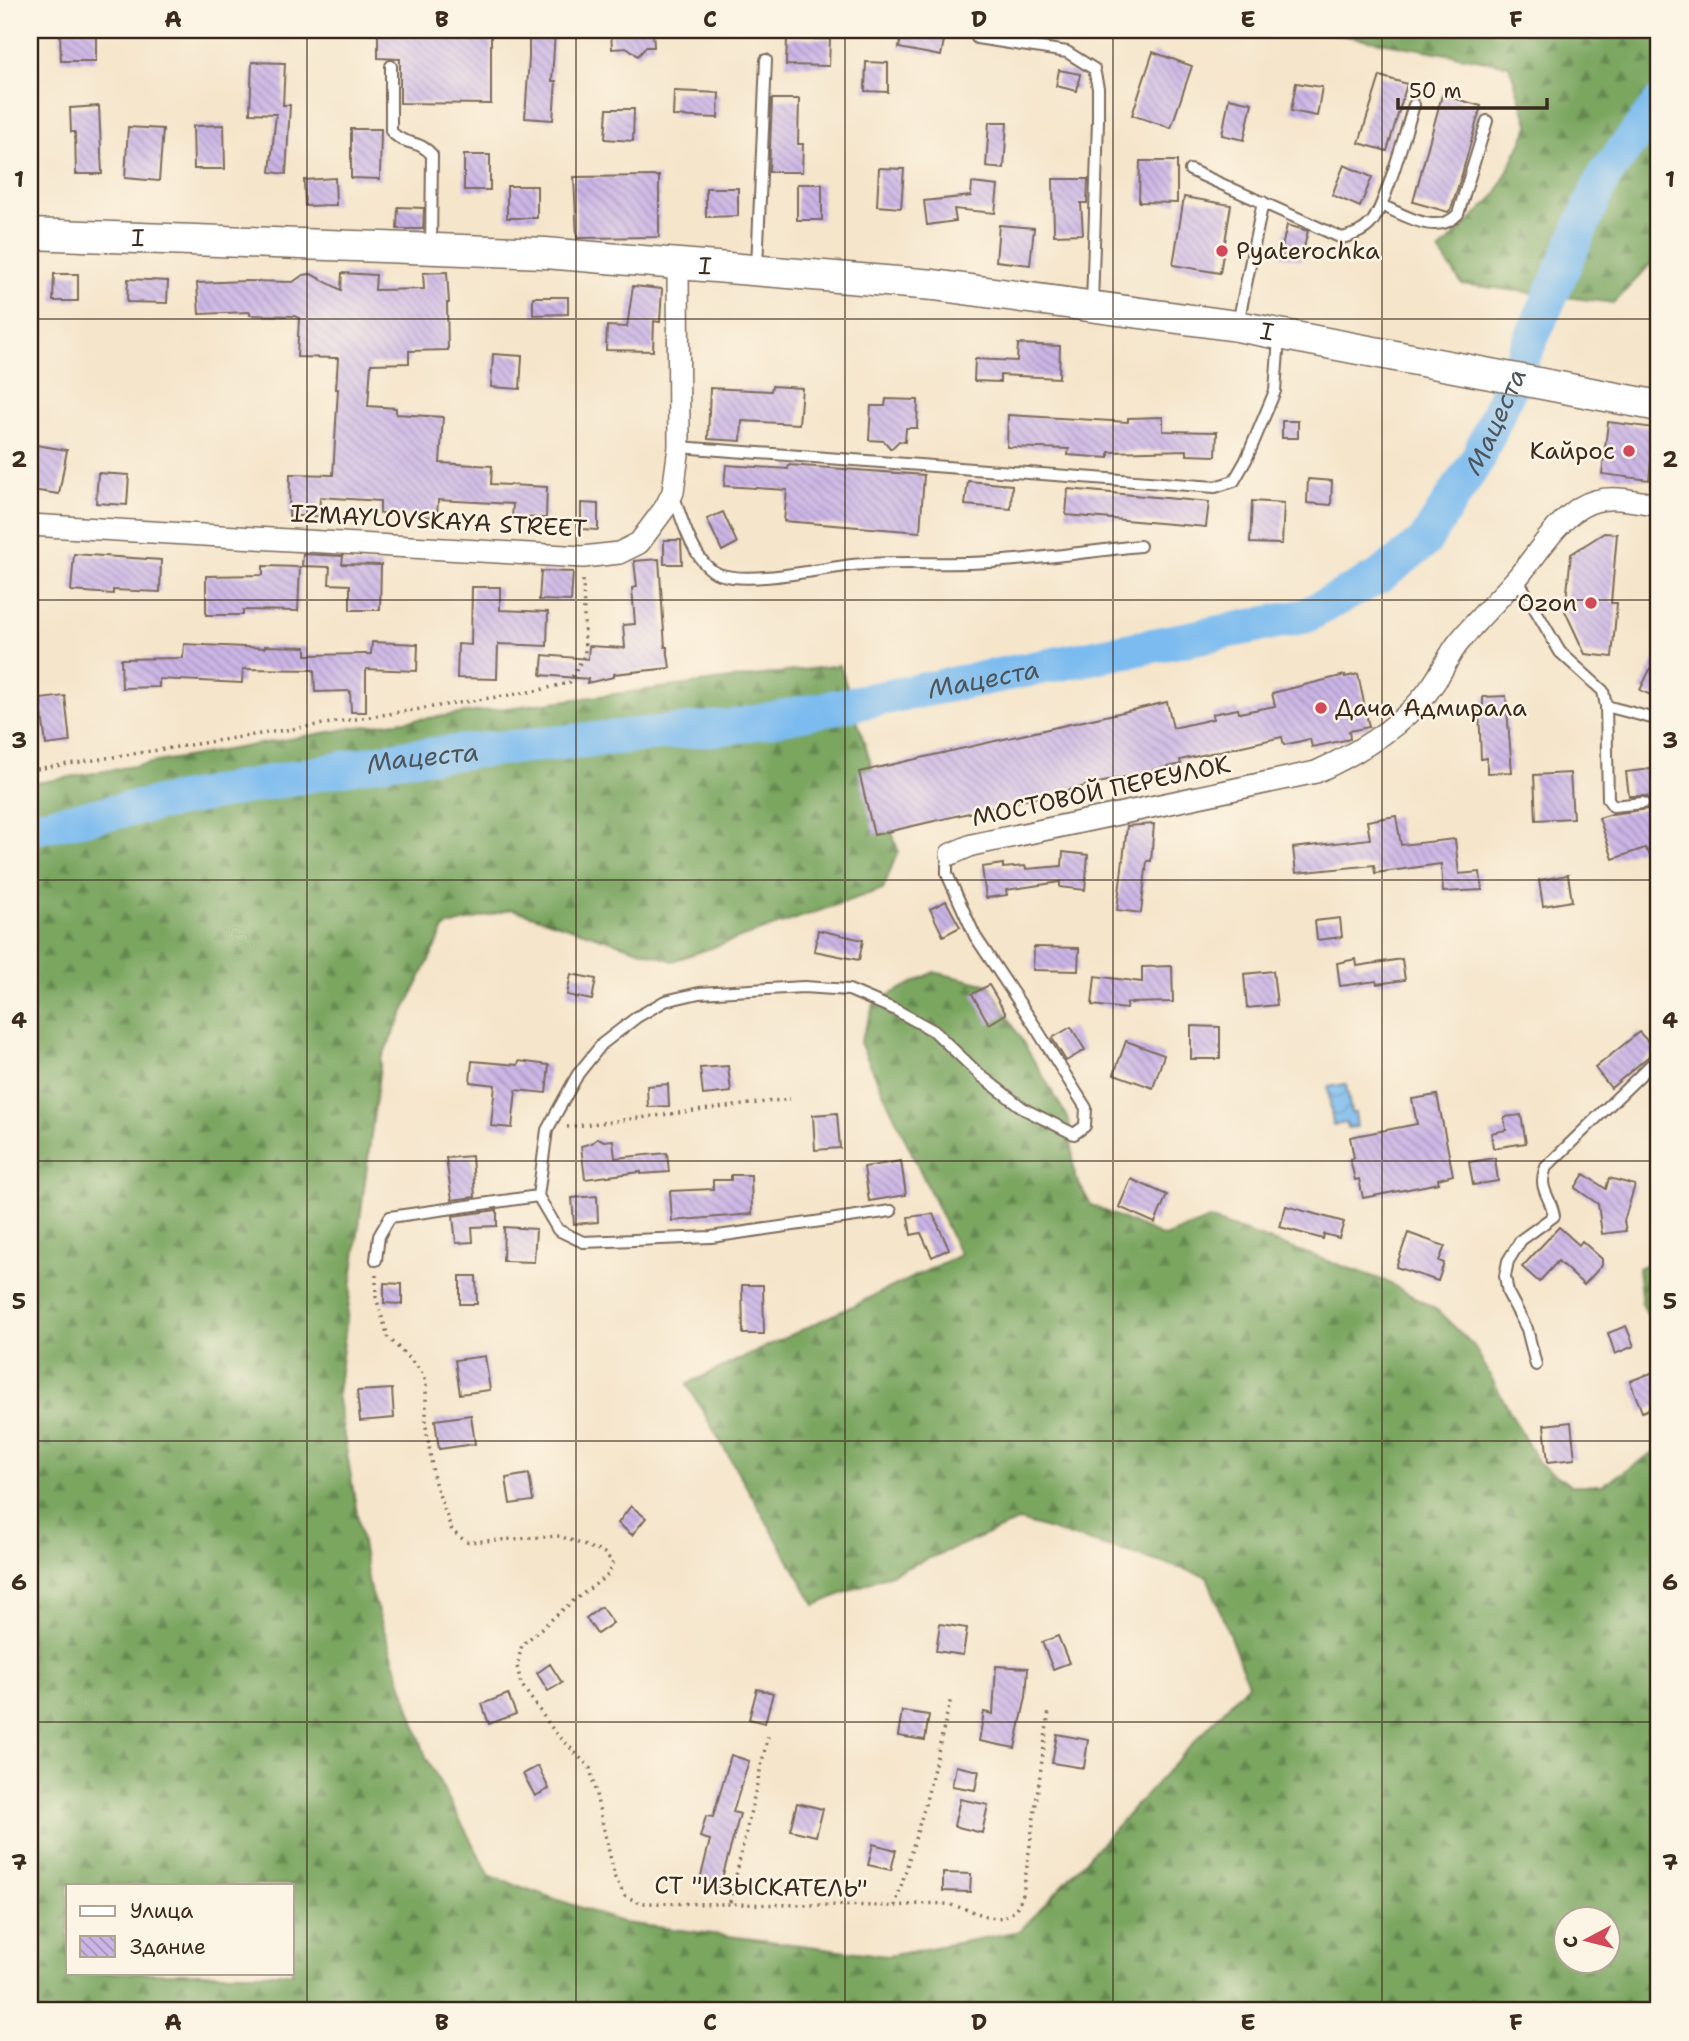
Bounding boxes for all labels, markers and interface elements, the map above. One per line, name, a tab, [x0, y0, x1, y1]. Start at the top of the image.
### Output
text: A	[164, 4, 182, 34]
text: B	[435, 4, 449, 34]
text: C	[703, 4, 717, 34]
text: D	[971, 4, 987, 34]
text: E	[1240, 4, 1256, 34]
text: F	[1509, 4, 1523, 34]
scale bar	[1398, 66, 1547, 110]
text: 50 m	[1409, 77, 1462, 105]
text: 1	[14, 164, 24, 194]
text: 1	[1665, 164, 1675, 194]
street label: I	[131, 222, 145, 254]
place label: Pyaterochka	[1236, 235, 1380, 267]
marker: Pyaterochka	[1214, 243, 1230, 259]
street label: I	[697, 250, 713, 283]
street label: I	[1258, 315, 1277, 349]
water label: Мацеста	[1455, 362, 1534, 481]
place label: Кайрос	[1530, 435, 1615, 467]
marker: Кайрос	[1621, 443, 1637, 459]
text: 2	[11, 444, 27, 474]
text: 2	[1662, 444, 1678, 474]
street label: IZMAYLOVSKAYA STREET	[290, 497, 588, 545]
place label: Ozon	[1517, 587, 1577, 619]
marker: Ozon	[1583, 595, 1599, 611]
water label: Мацеста	[925, 650, 1042, 706]
place label: Дача Адмирала	[1335, 692, 1527, 724]
marker: Дача Адмирала	[1313, 700, 1329, 716]
text: 3	[11, 725, 27, 755]
text: 3	[1662, 725, 1678, 755]
water label: Мацеста	[363, 733, 480, 781]
street label: МОСТОВОЙ ПЕРЕУЛОК	[969, 748, 1234, 834]
text: 4	[11, 1005, 27, 1035]
text: 4	[1662, 1005, 1678, 1035]
text: 5	[12, 1286, 26, 1316]
text: 5	[1663, 1286, 1677, 1316]
text: 6	[11, 1567, 27, 1597]
text: 6	[1662, 1567, 1678, 1597]
text: 7	[11, 1847, 27, 1877]
text: 7	[1662, 1847, 1678, 1877]
street label: СТ "ИЗЫСКАТЕЛЬ"	[654, 1869, 868, 1905]
legend	[66, 1884, 294, 1974]
text: Улица	[130, 1897, 193, 1925]
north arrow	[1552, 1904, 1622, 1974]
text: Здание	[130, 1933, 206, 1961]
text: С	[1558, 1935, 1584, 1949]
text: A	[164, 2007, 182, 2037]
text: B	[435, 2007, 449, 2037]
text: C	[703, 2007, 717, 2037]
text: D	[971, 2007, 987, 2037]
text: E	[1240, 2007, 1256, 2037]
text: F	[1509, 2007, 1523, 2037]

